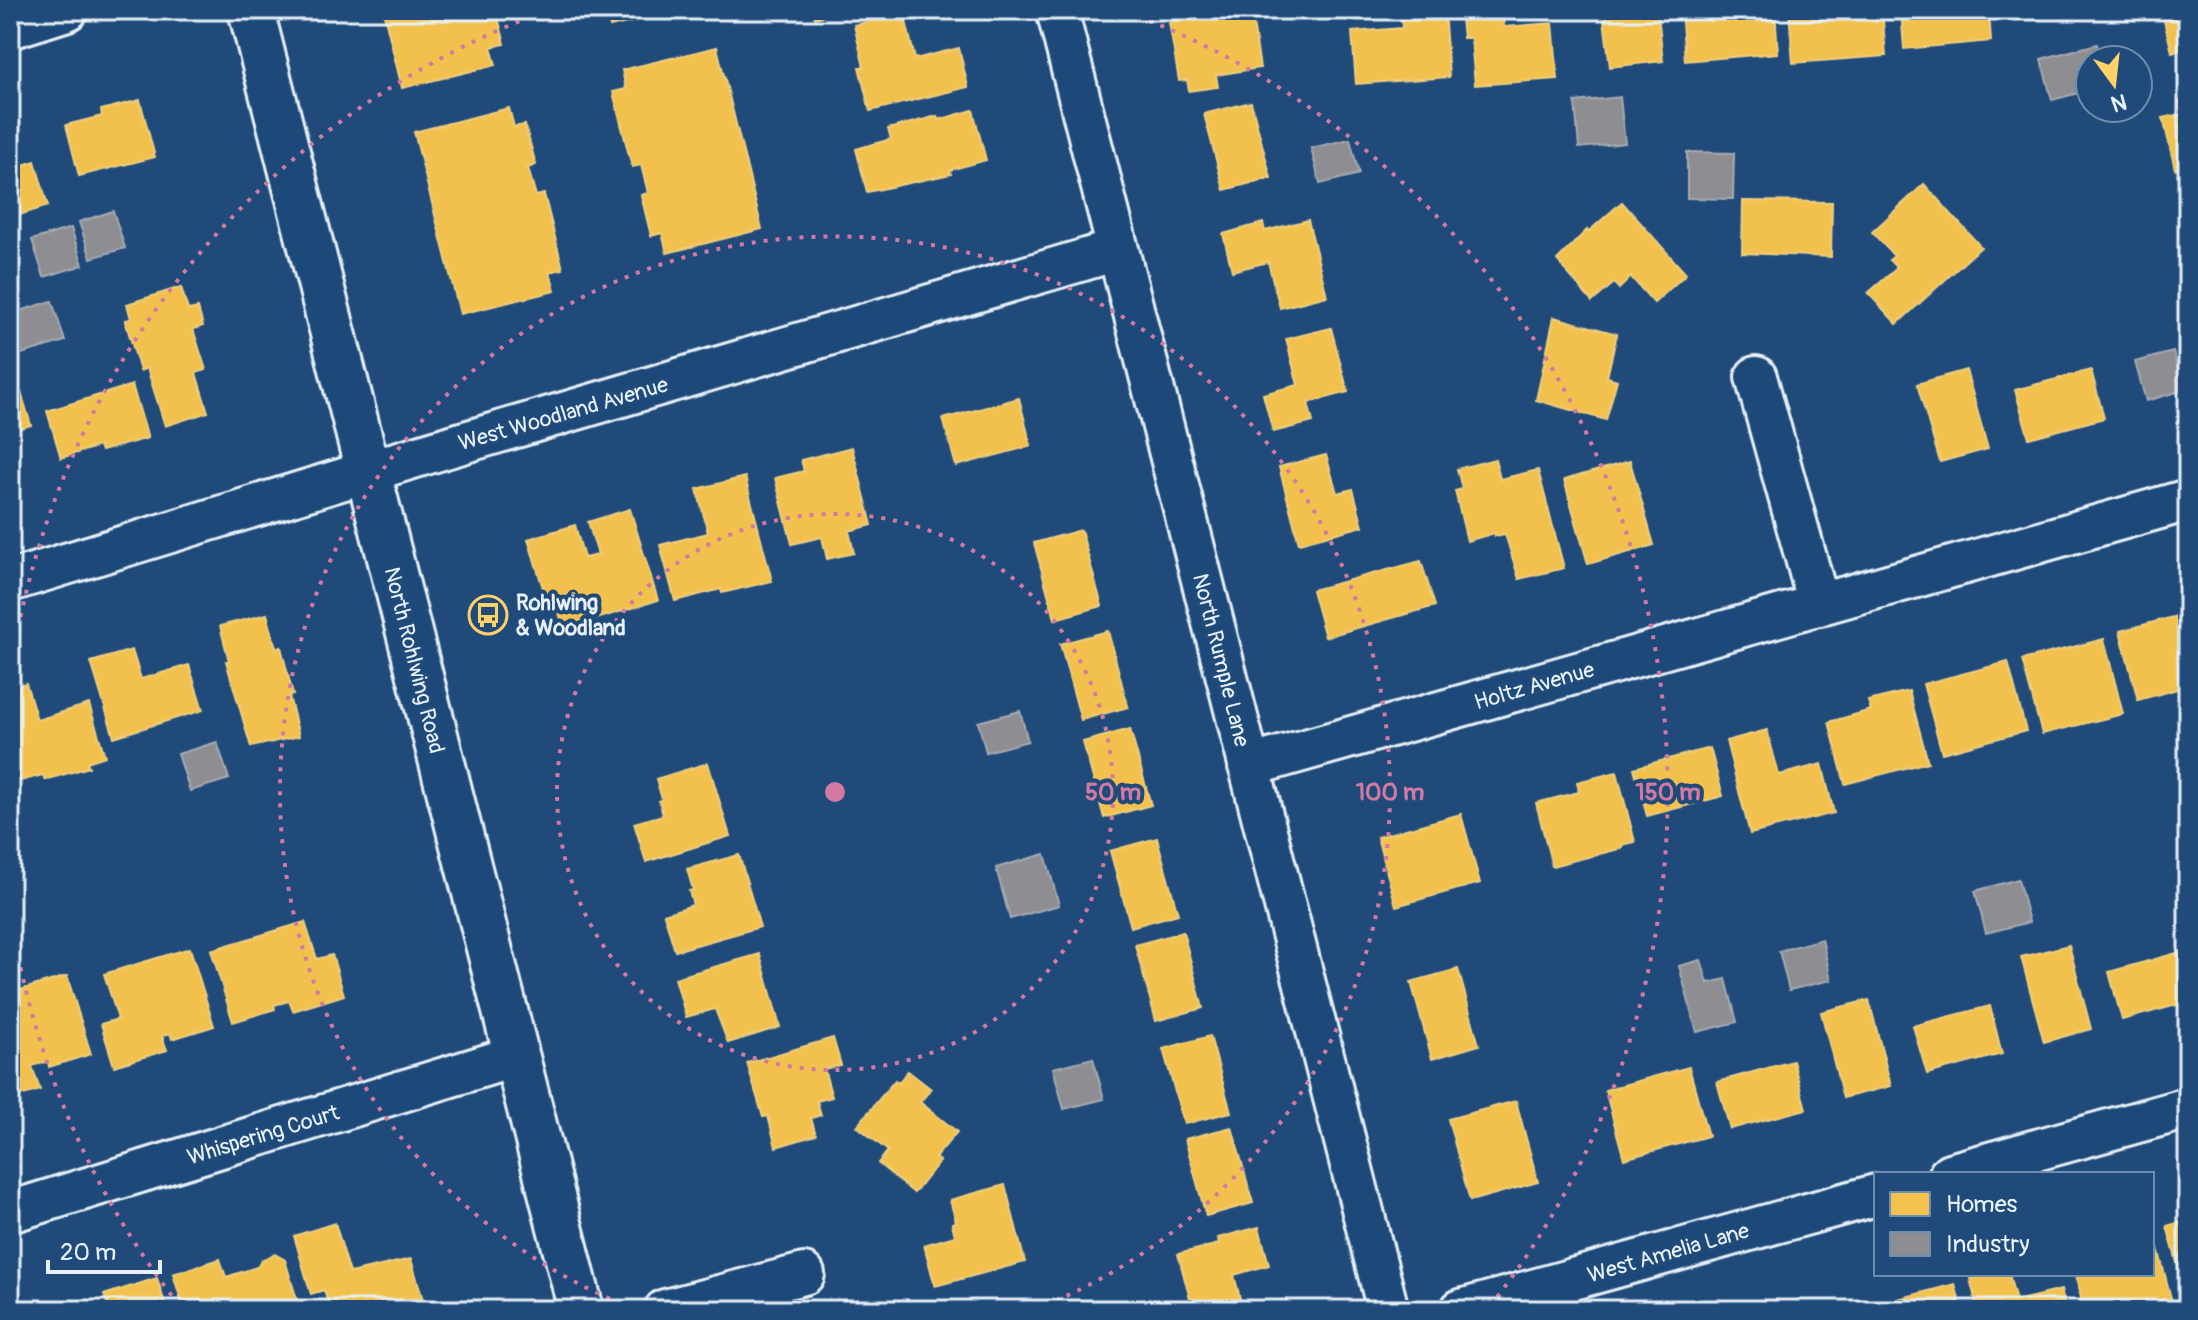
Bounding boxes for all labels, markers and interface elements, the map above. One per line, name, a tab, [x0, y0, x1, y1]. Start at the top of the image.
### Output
north arrow	[2074, 44, 2154, 124]
text: N	[2108, 87, 2130, 118]
street label: West Woodland Avenue	[455, 371, 671, 457]
street label: North Rohlwing Road	[377, 564, 451, 756]
street label: North Rumple Lane	[1186, 571, 1256, 750]
place label: Rohlwing & Woodland	[516, 589, 626, 642]
bus stop icon: Rohlwing & Woodland	[467, 594, 509, 636]
street label: Holtz Avenue	[1471, 655, 1598, 716]
centre of rings	[821, 778, 849, 806]
text: 50 m	[1085, 778, 1141, 807]
text: 100 m	[1356, 778, 1424, 807]
text: 150 m	[1635, 778, 1701, 807]
street label: Whispering Court	[184, 1099, 343, 1171]
legend	[1874, 1172, 2154, 1276]
text: Homes	[1946, 1190, 2018, 1219]
street label: West Amelia Lane	[1584, 1216, 1752, 1289]
scale bar	[48, 1224, 160, 1274]
text: Industry	[1946, 1230, 2029, 1259]
text: 20 m	[60, 1238, 116, 1267]

